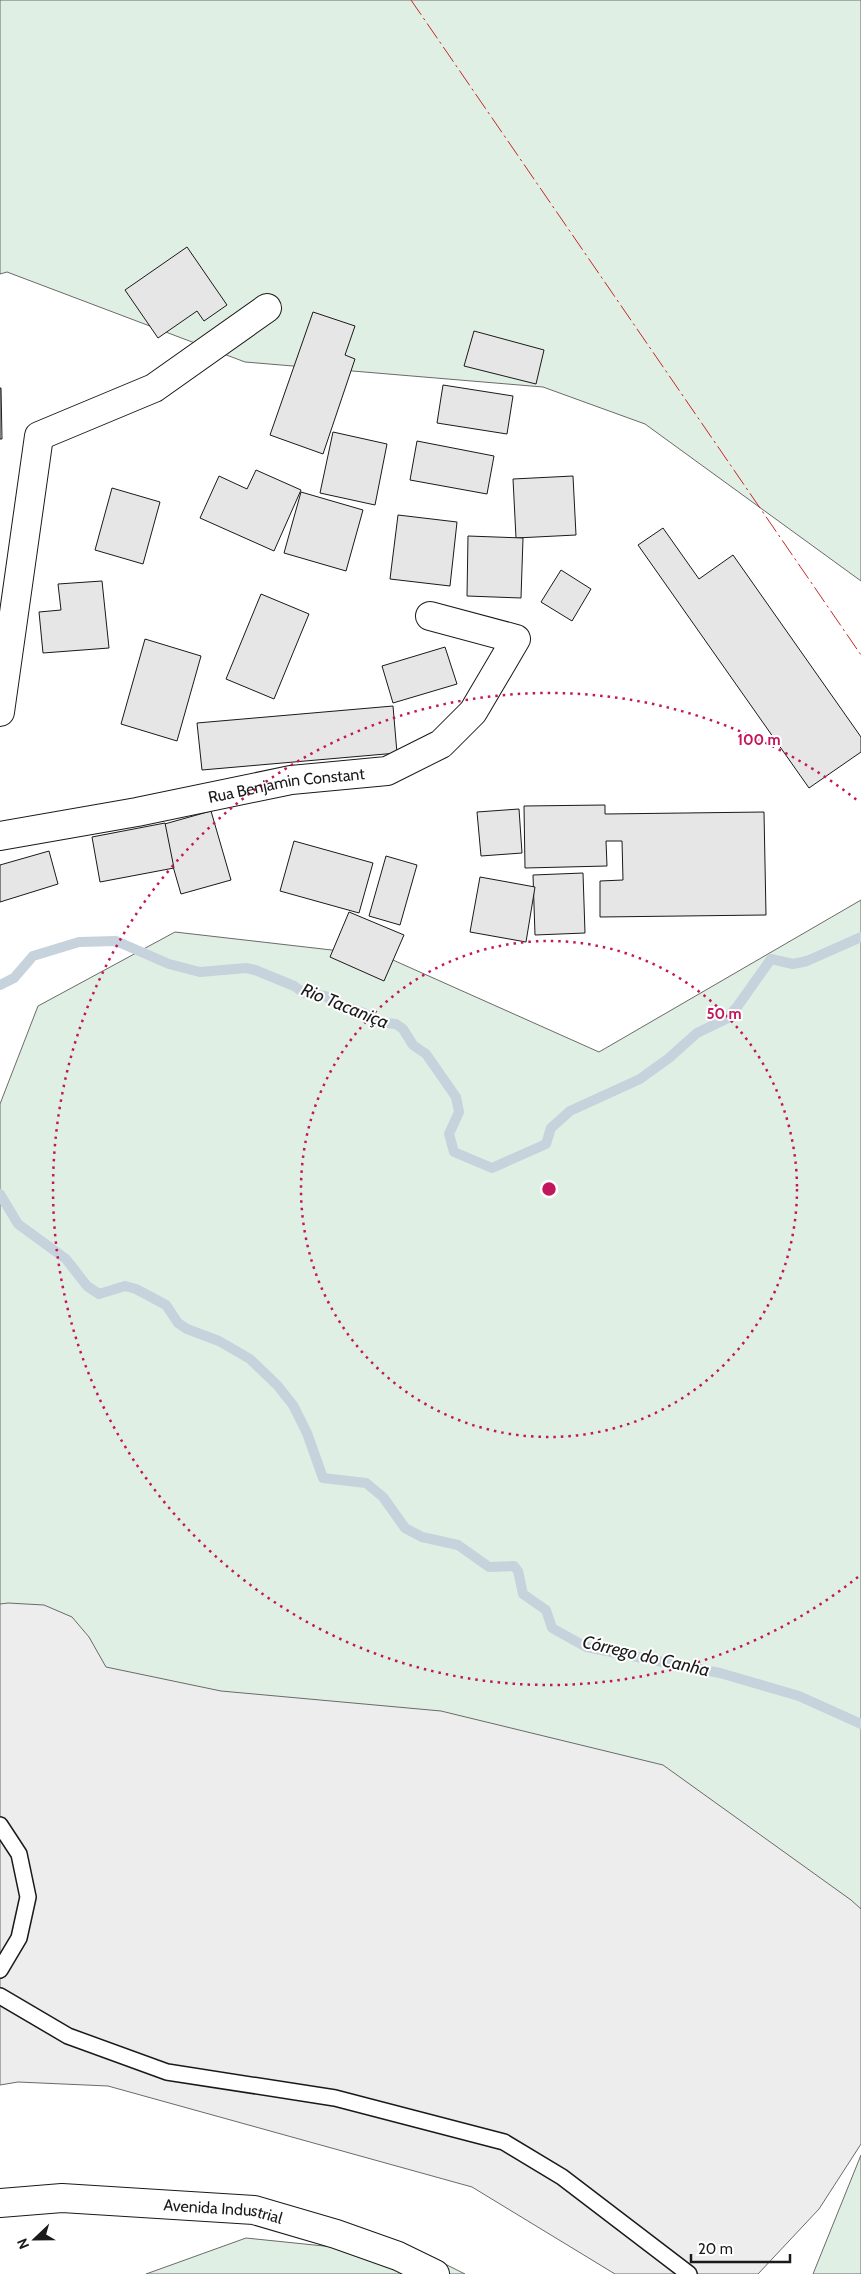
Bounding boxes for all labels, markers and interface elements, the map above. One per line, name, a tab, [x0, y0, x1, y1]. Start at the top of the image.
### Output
text: 100 m	[737, 731, 781, 749]
street label: Rua Benjamin Constant	[206, 764, 366, 807]
water label: Rio Tacaniça	[298, 979, 392, 1033]
text: 50 m	[706, 1005, 742, 1023]
centre of rings	[540, 1180, 558, 1198]
water label: Córrego do Canha	[580, 1631, 712, 1681]
street label: Avenida Industrial	[163, 2195, 285, 2228]
north arrow	[10, 2214, 60, 2264]
scale bar	[691, 2232, 790, 2264]
text: N	[13, 2236, 33, 2252]
text: 20 m	[698, 2240, 733, 2258]

